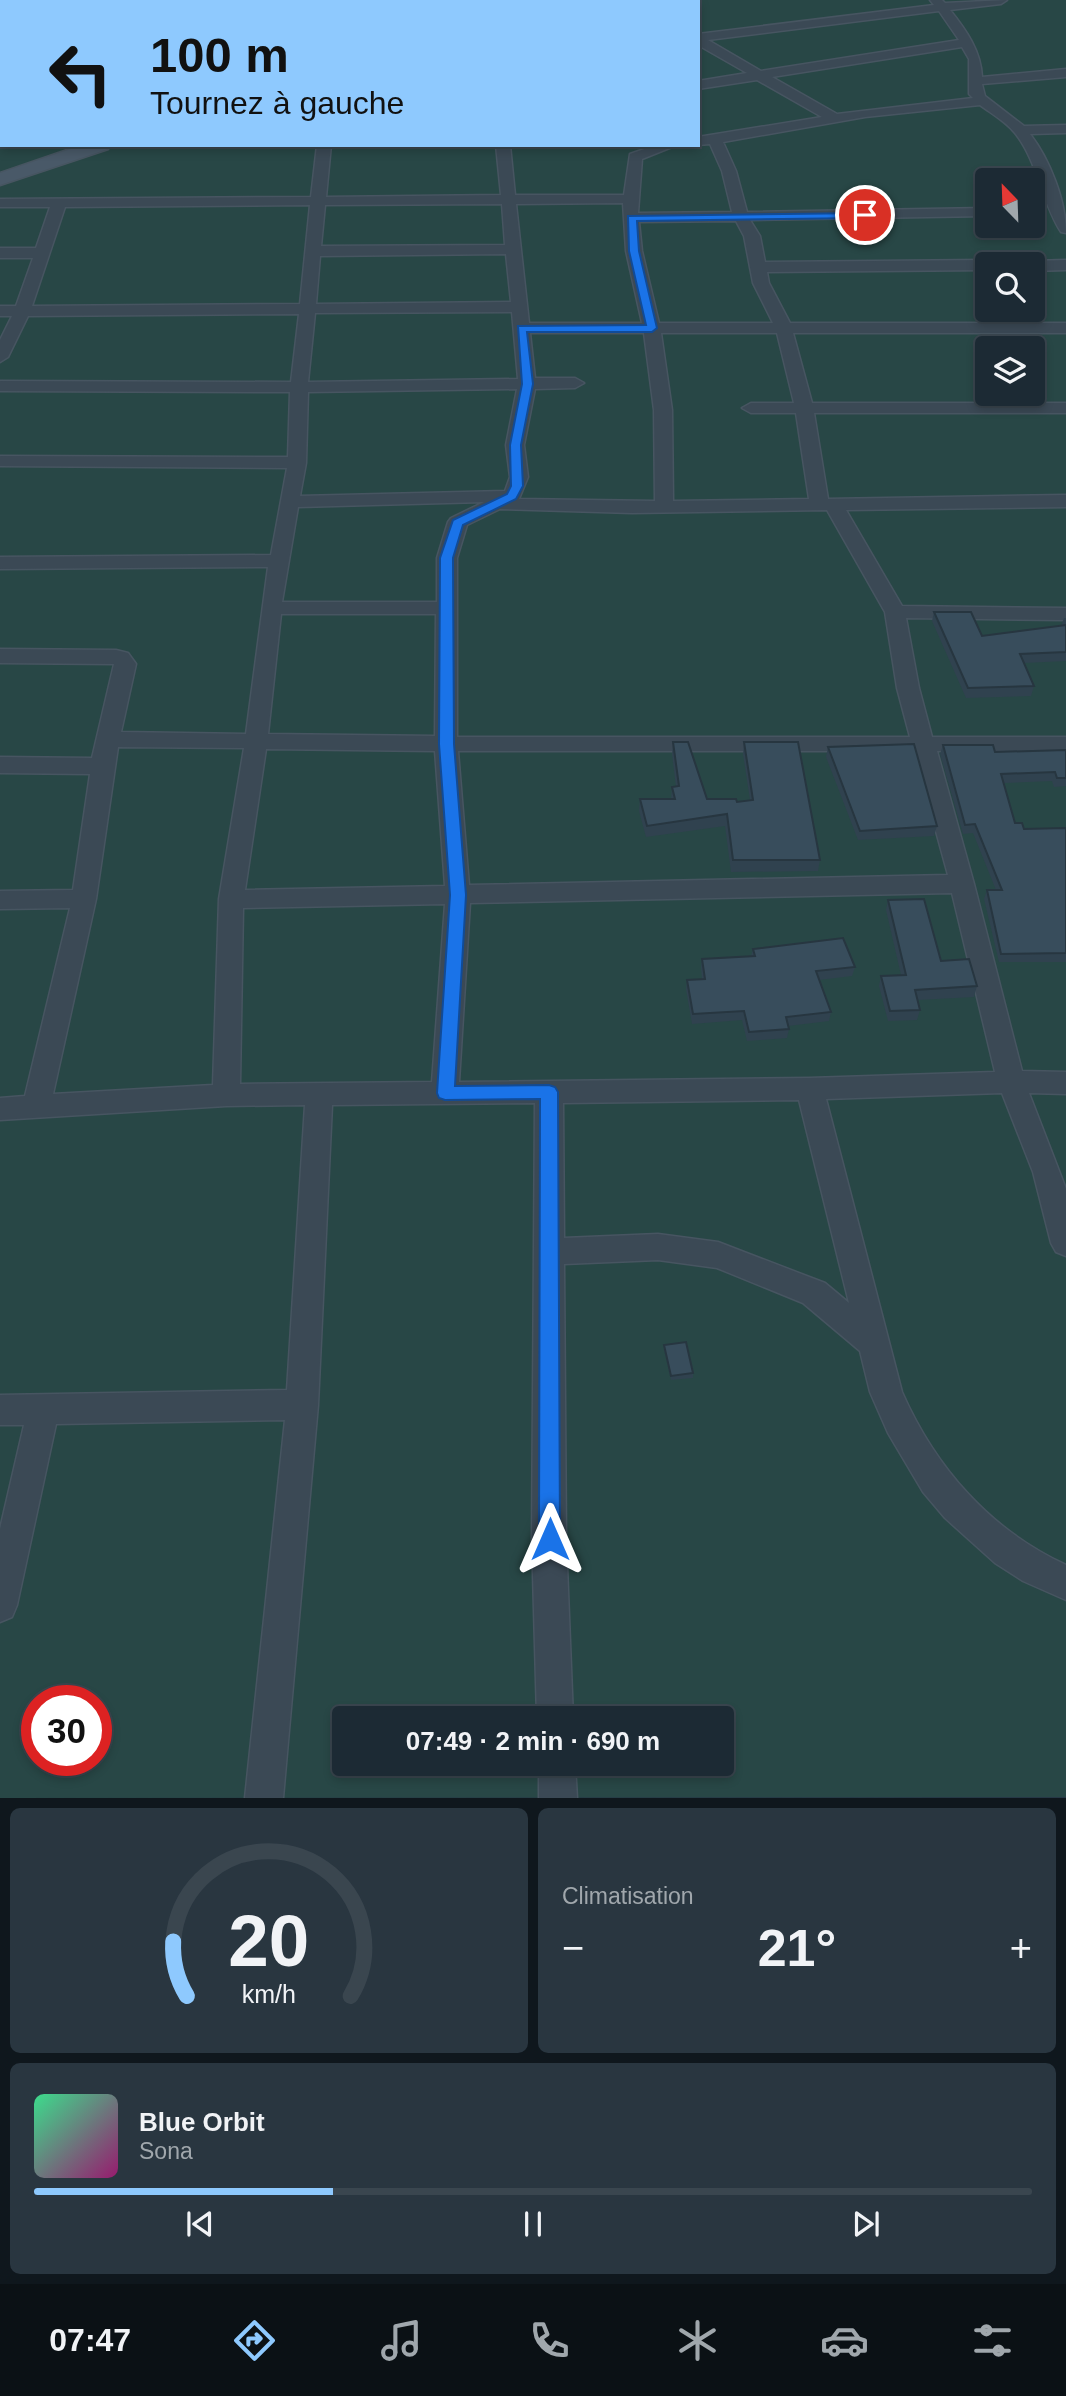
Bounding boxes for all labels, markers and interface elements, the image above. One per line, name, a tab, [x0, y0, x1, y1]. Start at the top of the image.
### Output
icon: left	[35, 28, 126, 119]
text: 100 m	[150, 28, 289, 82]
text: Tournez à gauche	[150, 85, 404, 121]
north arrow	[975, 168, 1045, 238]
map controls	[975, 168, 1045, 406]
pin	[835, 185, 895, 245]
icon: arrive	[846, 196, 884, 234]
button: search	[975, 252, 1045, 322]
button: layers	[975, 336, 1045, 406]
position arrow	[513, 1502, 587, 1576]
speed limit sign: 30	[21, 1685, 112, 1776]
text: 07:49 · 2 min · 690 m	[406, 1726, 660, 1756]
text: Climatisation	[562, 1883, 694, 1909]
text: 20	[229, 1901, 309, 1982]
text: 21°	[758, 1919, 836, 1977]
text: −	[562, 1927, 584, 1969]
text: +	[1010, 1927, 1032, 1969]
text: km/h	[242, 1980, 296, 2008]
text: Blue Orbit	[139, 2107, 265, 2137]
text: Sona	[139, 2138, 193, 2164]
icon: previous	[181, 2205, 219, 2243]
icon: pause	[514, 2205, 552, 2243]
icon: next	[847, 2205, 885, 2243]
icon: directions	[230, 2316, 279, 2365]
icon: music	[377, 2316, 426, 2365]
icon: phone	[525, 2316, 574, 2365]
icon: climate	[673, 2316, 722, 2365]
icon: car	[820, 2316, 869, 2365]
icon: filters	[968, 2316, 1017, 2365]
text: 07:47	[49, 2322, 131, 2358]

